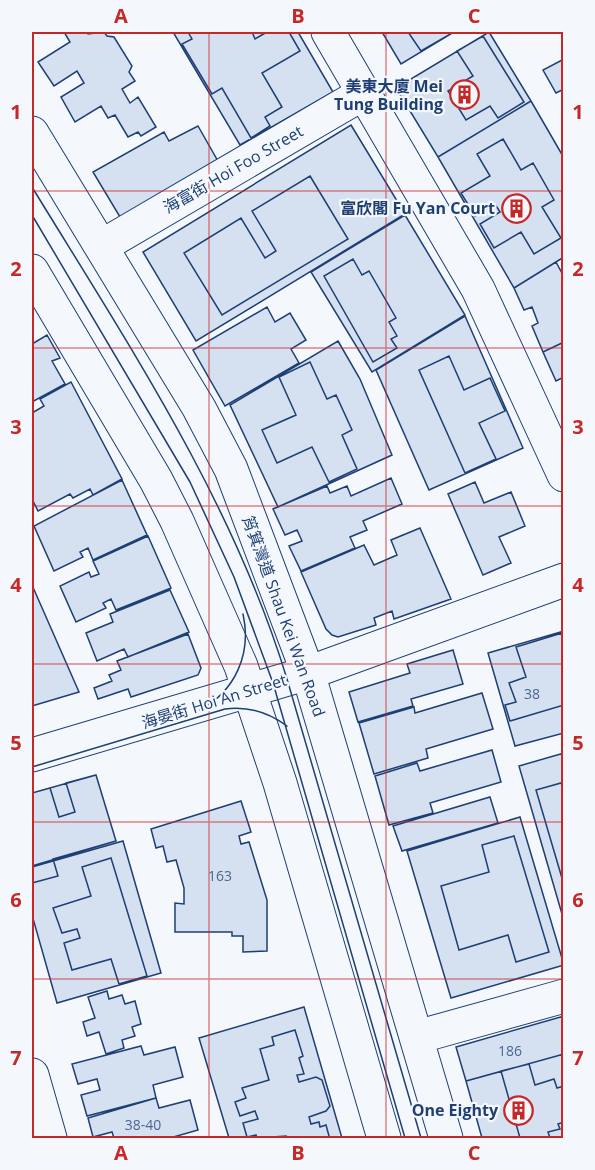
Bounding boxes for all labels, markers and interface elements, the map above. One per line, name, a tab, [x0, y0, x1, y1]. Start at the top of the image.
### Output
text: A	[114, 2, 128, 29]
text: B	[291, 2, 305, 29]
text: C	[468, 2, 481, 29]
place label: 美東大廈 Mei Tung Building	[334, 75, 443, 115]
building icon: 美東大廈 Mei Tung Building	[448, 79, 480, 111]
text: 1	[10, 98, 22, 125]
text: 1	[572, 98, 584, 125]
street label: 海富街 Hoi Foo Street	[159, 120, 307, 218]
building icon: 富欣閣 Fu Yan Court	[500, 192, 532, 224]
place label: 富欣閣 Fu Yan Court	[340, 197, 495, 219]
text: 2	[10, 255, 22, 282]
text: 2	[572, 255, 584, 282]
text: 3	[10, 413, 22, 440]
text: 3	[572, 413, 584, 440]
street label: 筲箕灣道 Shau Kei Wan Road	[237, 512, 331, 720]
text: 4	[10, 571, 22, 598]
text: 4	[572, 571, 584, 598]
street label: 海晏街 Hoi An Street	[139, 668, 289, 734]
house number: 38	[524, 684, 540, 703]
text: 5	[10, 729, 22, 756]
text: 5	[572, 729, 584, 756]
house number: 163	[208, 866, 232, 885]
text: 6	[10, 886, 22, 913]
text: 6	[572, 886, 584, 913]
house number: 186	[498, 1041, 522, 1060]
text: 7	[10, 1044, 22, 1071]
text: 7	[572, 1044, 584, 1071]
building icon: One Eighty	[503, 1094, 535, 1126]
place label: One Eighty	[412, 1099, 499, 1121]
house number: 38-40	[125, 1115, 161, 1134]
text: A	[114, 1139, 128, 1166]
text: B	[291, 1139, 305, 1166]
text: C	[468, 1139, 481, 1166]

